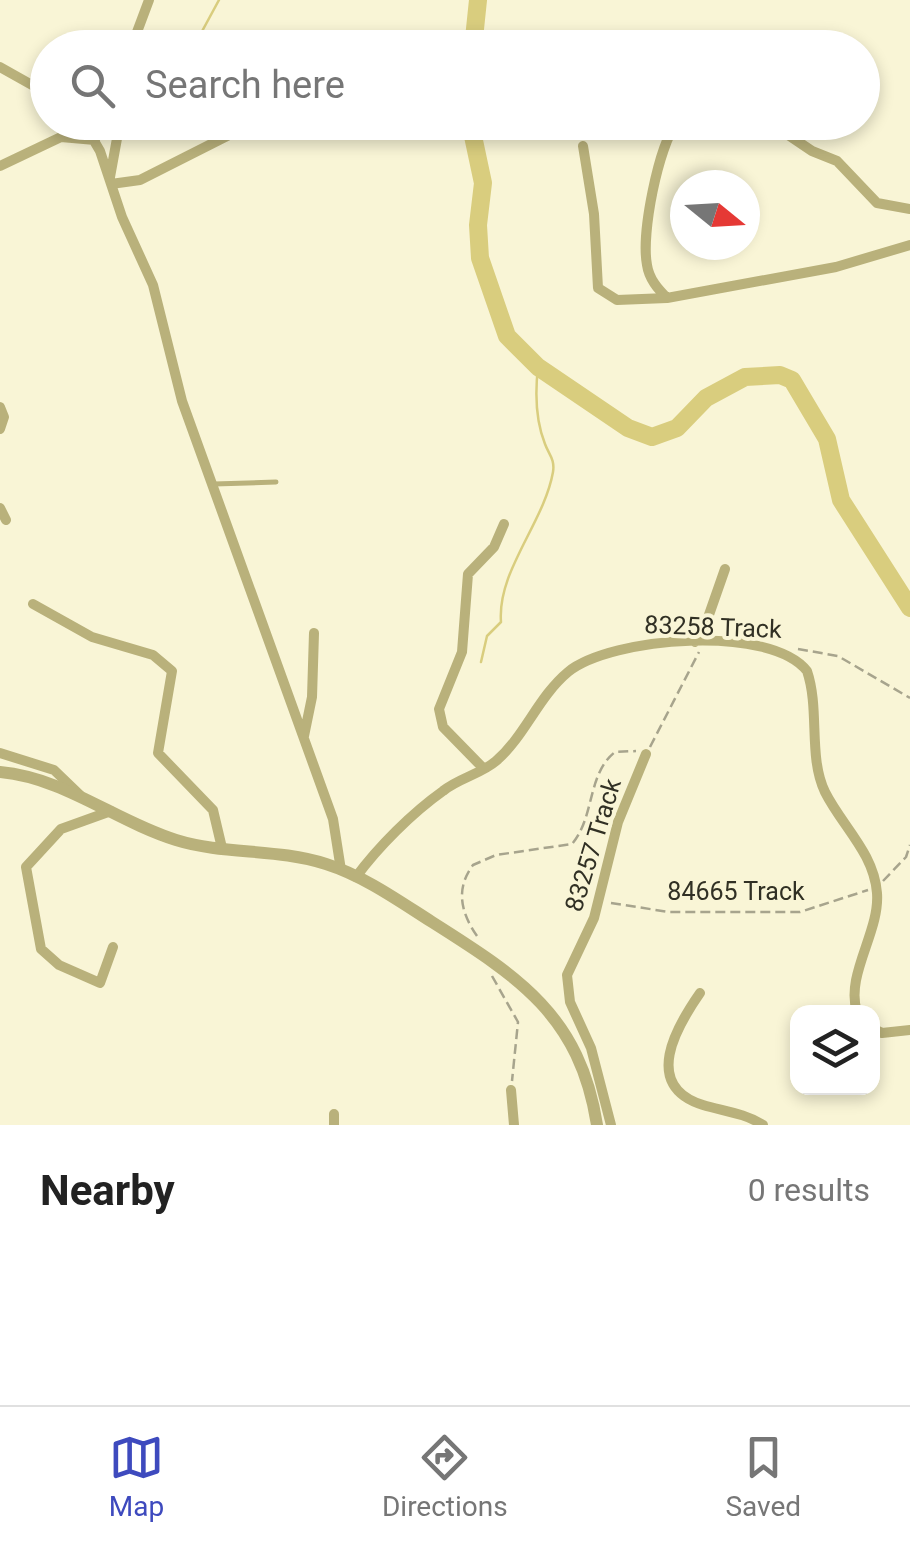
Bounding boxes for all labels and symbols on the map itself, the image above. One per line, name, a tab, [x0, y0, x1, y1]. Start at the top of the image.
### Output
north arrow	[670, 170, 760, 260]
street label: 83258 Track	[644, 610, 782, 644]
street label: 83257 Track	[559, 775, 627, 915]
street label: 84665 Track	[667, 877, 805, 906]

